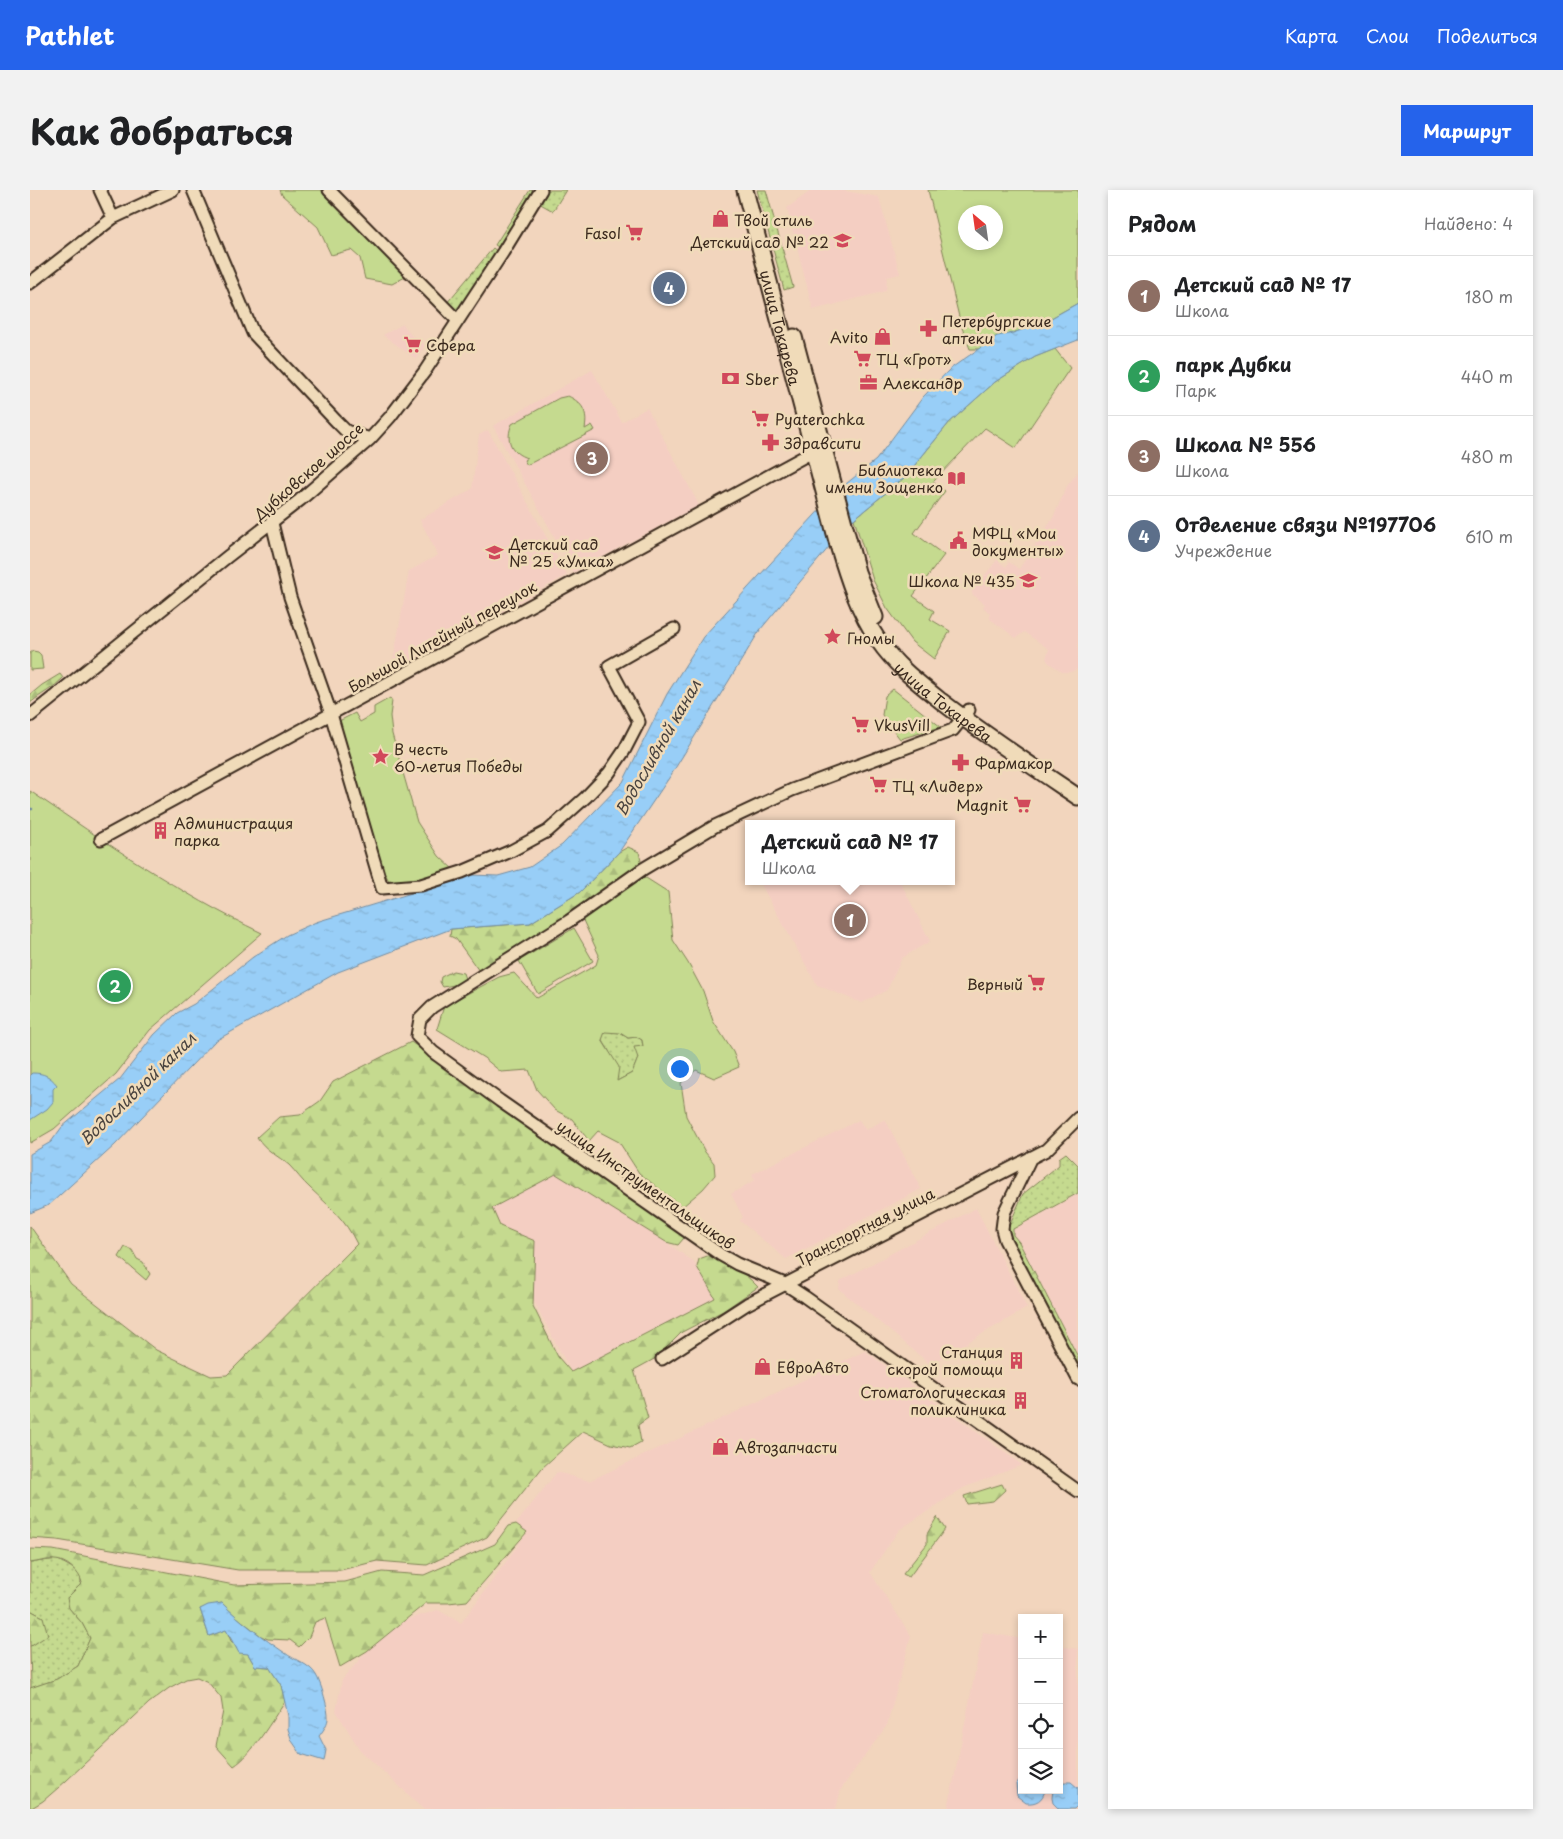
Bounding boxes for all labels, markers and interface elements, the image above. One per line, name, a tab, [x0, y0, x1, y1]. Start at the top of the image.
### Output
text: Pathlet	[25, 17, 115, 53]
text: Карта	[1285, 22, 1338, 49]
text: Слои	[1366, 22, 1409, 49]
text: Поделиться	[1437, 22, 1538, 49]
text: Как добраться	[30, 104, 294, 157]
button: Маршрут	[1401, 105, 1533, 156]
north arrow	[958, 205, 1003, 250]
text: Рядом	[1128, 207, 1196, 239]
place label: Твой стиль	[734, 208, 813, 231]
shop icon: Твой стиль	[710, 209, 730, 229]
text: Найдено: 4	[1424, 211, 1513, 235]
place label: Fasol	[584, 221, 621, 244]
supermarket icon: Fasol	[625, 222, 645, 242]
place label: Детский сад № 22	[690, 230, 829, 253]
school or university icon: Детский сад № 22	[833, 231, 853, 251]
street label: улица Токарева	[755, 267, 807, 388]
pin: 4	[653, 269, 685, 307]
text: Детский сад № 17	[1175, 270, 1351, 298]
text: 1	[1140, 284, 1148, 308]
text: 180 m	[1465, 284, 1513, 308]
text: Школа	[1175, 298, 1229, 322]
place label: Петербургские аптеки	[942, 309, 1051, 349]
pharmacy icon: Петербургские аптеки	[918, 319, 938, 339]
place label: Avito	[830, 325, 868, 348]
shop icon: Avito	[872, 326, 892, 346]
place label: Сфера	[426, 333, 476, 356]
supermarket icon: Сфера	[402, 334, 422, 354]
place label: ТЦ «Грот»	[876, 347, 952, 370]
supermarket icon: ТЦ «Грот»	[852, 348, 872, 368]
text: парк Дубки	[1175, 350, 1292, 378]
text: 2	[1138, 364, 1150, 388]
text: 440 m	[1461, 364, 1513, 388]
place label: Sber	[745, 367, 779, 390]
bank icon: Sber	[721, 368, 741, 388]
place label: Александр	[883, 371, 962, 394]
office icon: Александр	[859, 372, 879, 392]
text: Парк	[1175, 378, 1216, 402]
place label: Pyaterochka	[775, 407, 865, 430]
supermarket icon: Pyaterochka	[751, 408, 771, 428]
street label: Дубковское шоссе	[247, 417, 368, 526]
text: Школа № 556	[1175, 430, 1316, 458]
place label: Здравсити	[783, 431, 861, 454]
pharmacy icon: Здравсити	[760, 432, 780, 452]
pin: 3	[576, 439, 608, 477]
text: 3	[1139, 444, 1149, 468]
text: 480 m	[1461, 444, 1513, 468]
place label: Библиотека имени Зощенко	[825, 458, 944, 498]
text: Школа	[1175, 458, 1229, 482]
library icon: Библиотека имени Зощенко	[947, 468, 967, 488]
text: Отделение связи №197706	[1175, 510, 1436, 538]
place label: МФЦ «Мои документы»	[972, 521, 1064, 561]
text: 4	[1139, 524, 1149, 548]
text: 610 m	[1465, 524, 1513, 548]
public building icon: МФЦ «Мои документы»	[948, 531, 968, 551]
place label: Детский сад № 25 «Умка»	[508, 532, 614, 572]
text: Учреждение	[1175, 538, 1272, 562]
school or university icon: Детский сад № 25 «Умка»	[485, 542, 505, 562]
place label: Школа № 435	[908, 569, 1015, 592]
school or university icon: Школа № 435	[1019, 570, 1039, 590]
street label: Большой Литейный переулок	[344, 574, 541, 698]
place label: Гномы	[847, 626, 895, 649]
place icon: Гномы	[823, 627, 843, 647]
street label: улица Токарева	[890, 656, 998, 747]
water label: Водосливной канал	[608, 674, 706, 819]
place label: VkusVill	[874, 713, 930, 736]
supermarket icon: VkusVill	[850, 714, 870, 734]
place label: В честь 60-летия Победы	[394, 737, 523, 777]
place icon: В честь 60-летия Победы	[370, 747, 390, 767]
place label: Фармакор	[975, 751, 1053, 774]
pharmacy icon: Фармакор	[951, 752, 971, 772]
place label: ТЦ «Лидер»	[892, 774, 984, 797]
supermarket icon: ТЦ «Лидер»	[868, 775, 888, 795]
place label: Magnit	[956, 793, 1008, 816]
supermarket icon: Magnit	[1012, 794, 1032, 814]
place label: Администрация парка	[174, 811, 293, 851]
popup	[745, 820, 955, 885]
building icon: Администрация парка	[150, 821, 170, 841]
text: Детский сад № 17	[762, 827, 938, 855]
text: Школа	[762, 855, 816, 879]
pin: 1	[834, 901, 866, 939]
pin: 2	[99, 967, 131, 1005]
place label: Верный	[967, 972, 1023, 995]
supermarket icon: Верный	[1027, 973, 1047, 993]
water label: Водосливной канал	[73, 1026, 201, 1150]
your location	[667, 1056, 693, 1082]
street label: улица Инструментальщиков	[552, 1114, 740, 1255]
street label: Транспортная улица	[792, 1181, 939, 1271]
place label: Станция скорой помощи	[887, 1340, 1003, 1380]
building icon: Станция скорой помощи	[1007, 1350, 1027, 1370]
place label: ЕвроАвто	[777, 1355, 849, 1378]
shop icon: ЕвроАвто	[753, 1356, 773, 1376]
place label: Стоматологическая поликлиника	[860, 1380, 1007, 1420]
building icon: Стоматологическая поликлиника	[1010, 1390, 1030, 1410]
place label: Автозапчасти	[735, 1435, 837, 1458]
shop icon: Автозапчасти	[711, 1436, 731, 1456]
map controls	[1018, 1614, 1063, 1794]
button: +	[1018, 1614, 1063, 1659]
button: −	[1018, 1659, 1063, 1704]
button: locate	[1018, 1704, 1063, 1749]
button: layers	[1018, 1749, 1063, 1794]

